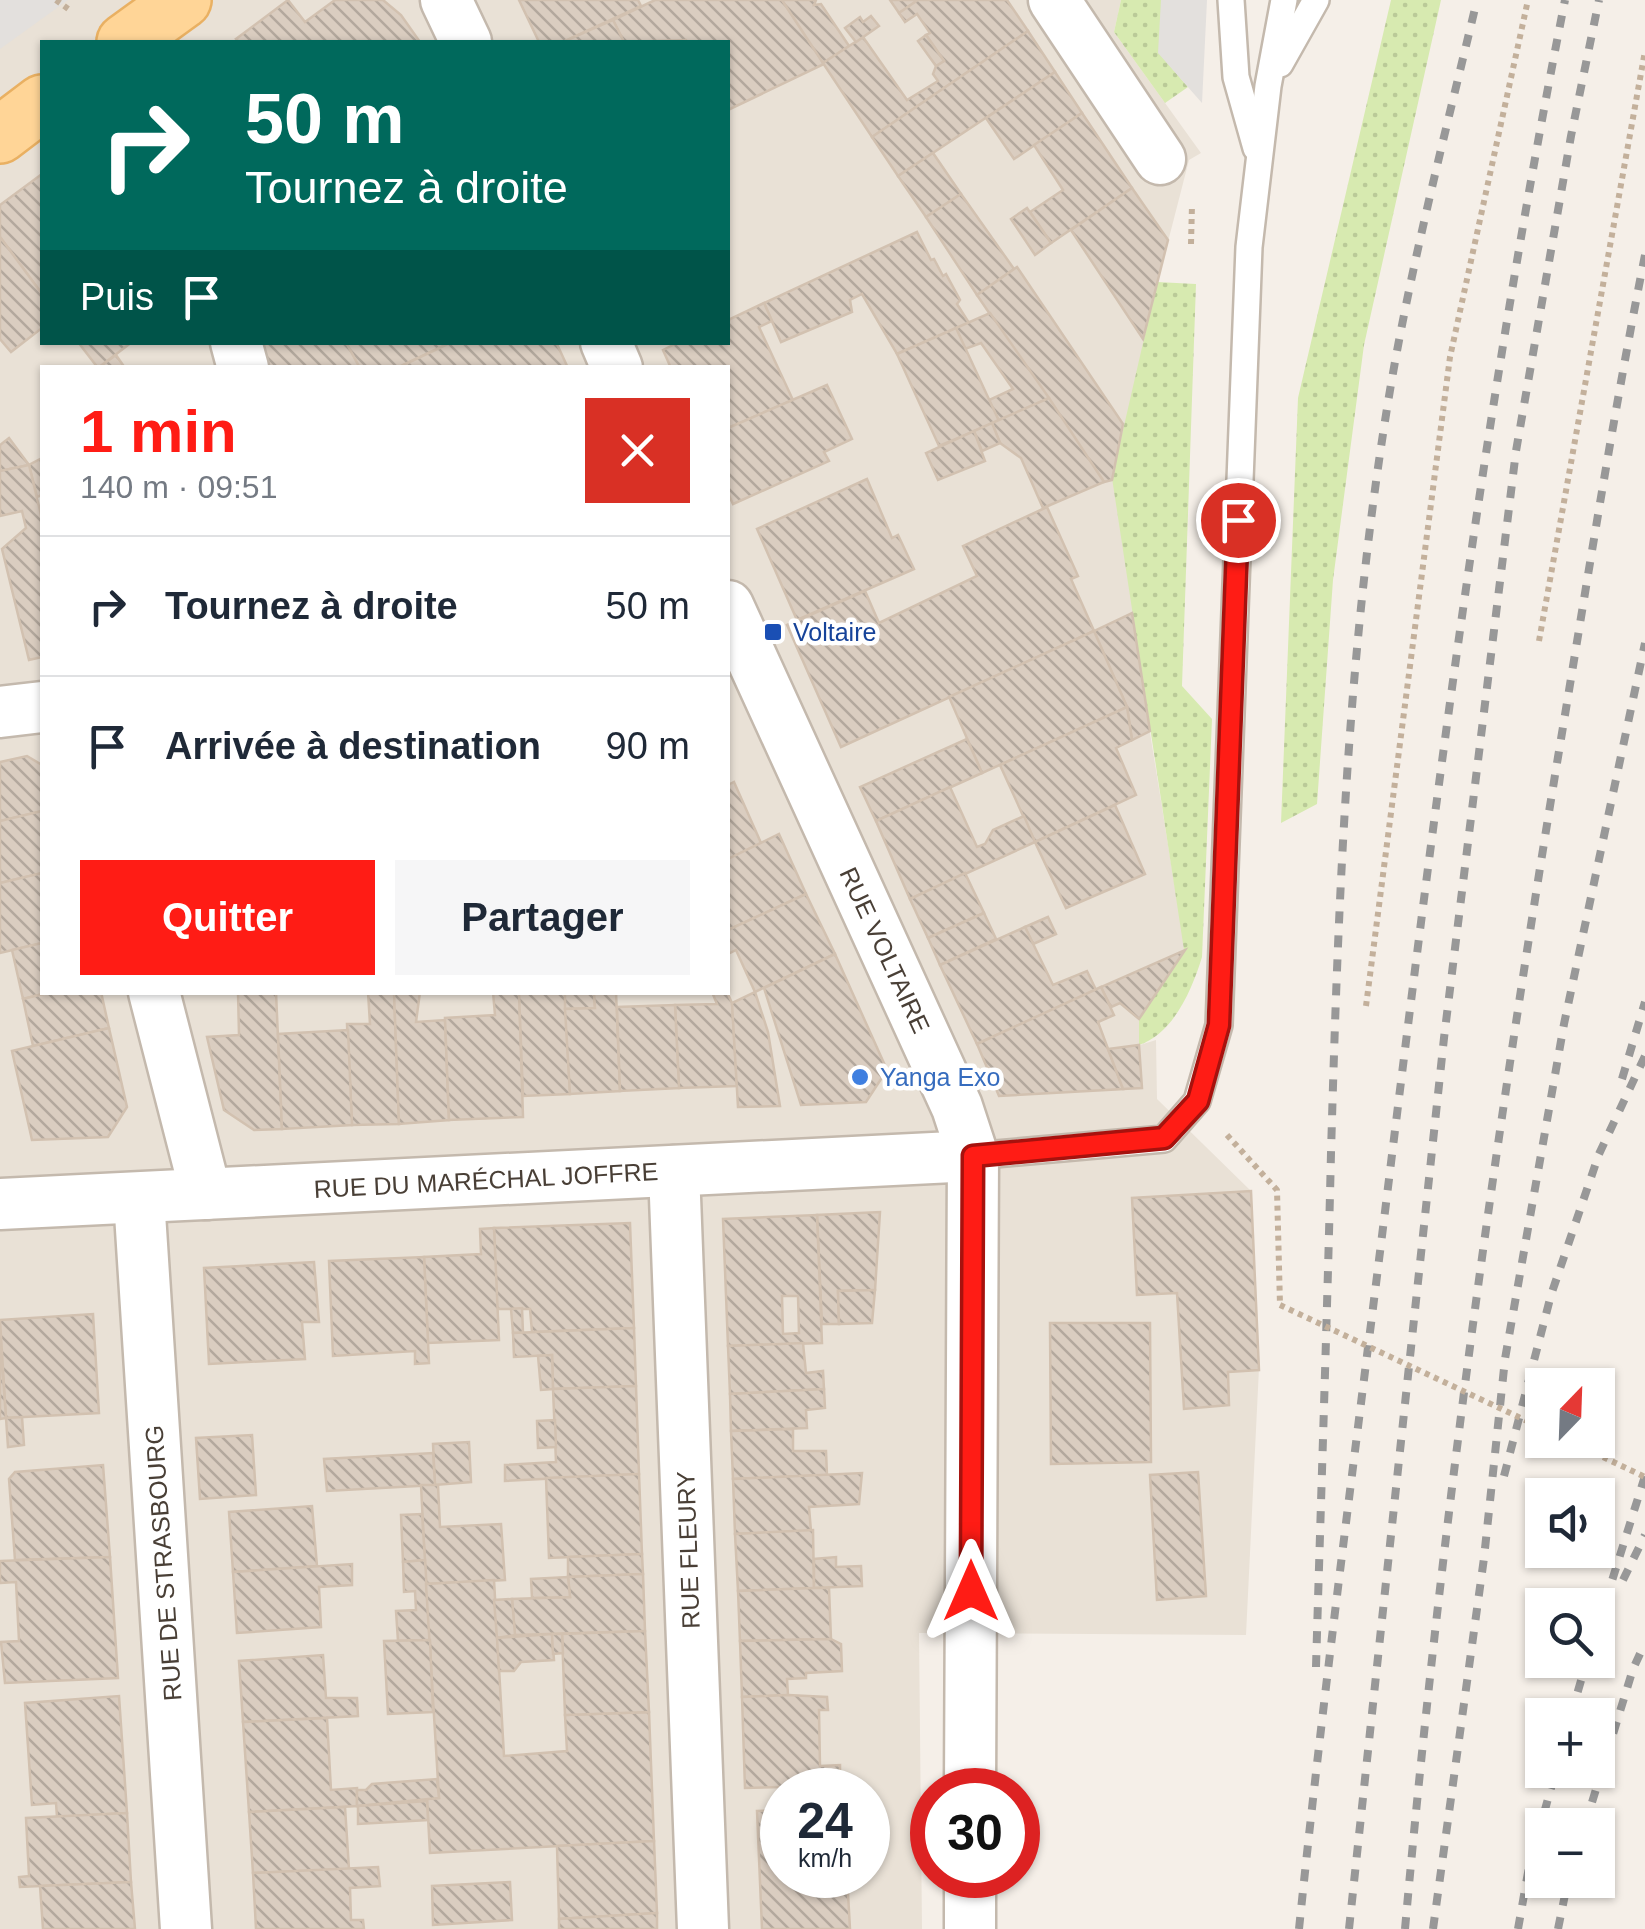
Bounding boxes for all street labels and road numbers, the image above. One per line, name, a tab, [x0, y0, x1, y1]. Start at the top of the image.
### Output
street label: RUE VOLTAIRE	[834, 863, 936, 1037]
street label: RUE DU MARÉCHAL JOFFRE	[313, 1157, 659, 1203]
street label: RUE DE STRASBOURG	[139, 1424, 187, 1702]
street label: RUE FLEURY	[671, 1470, 705, 1629]

